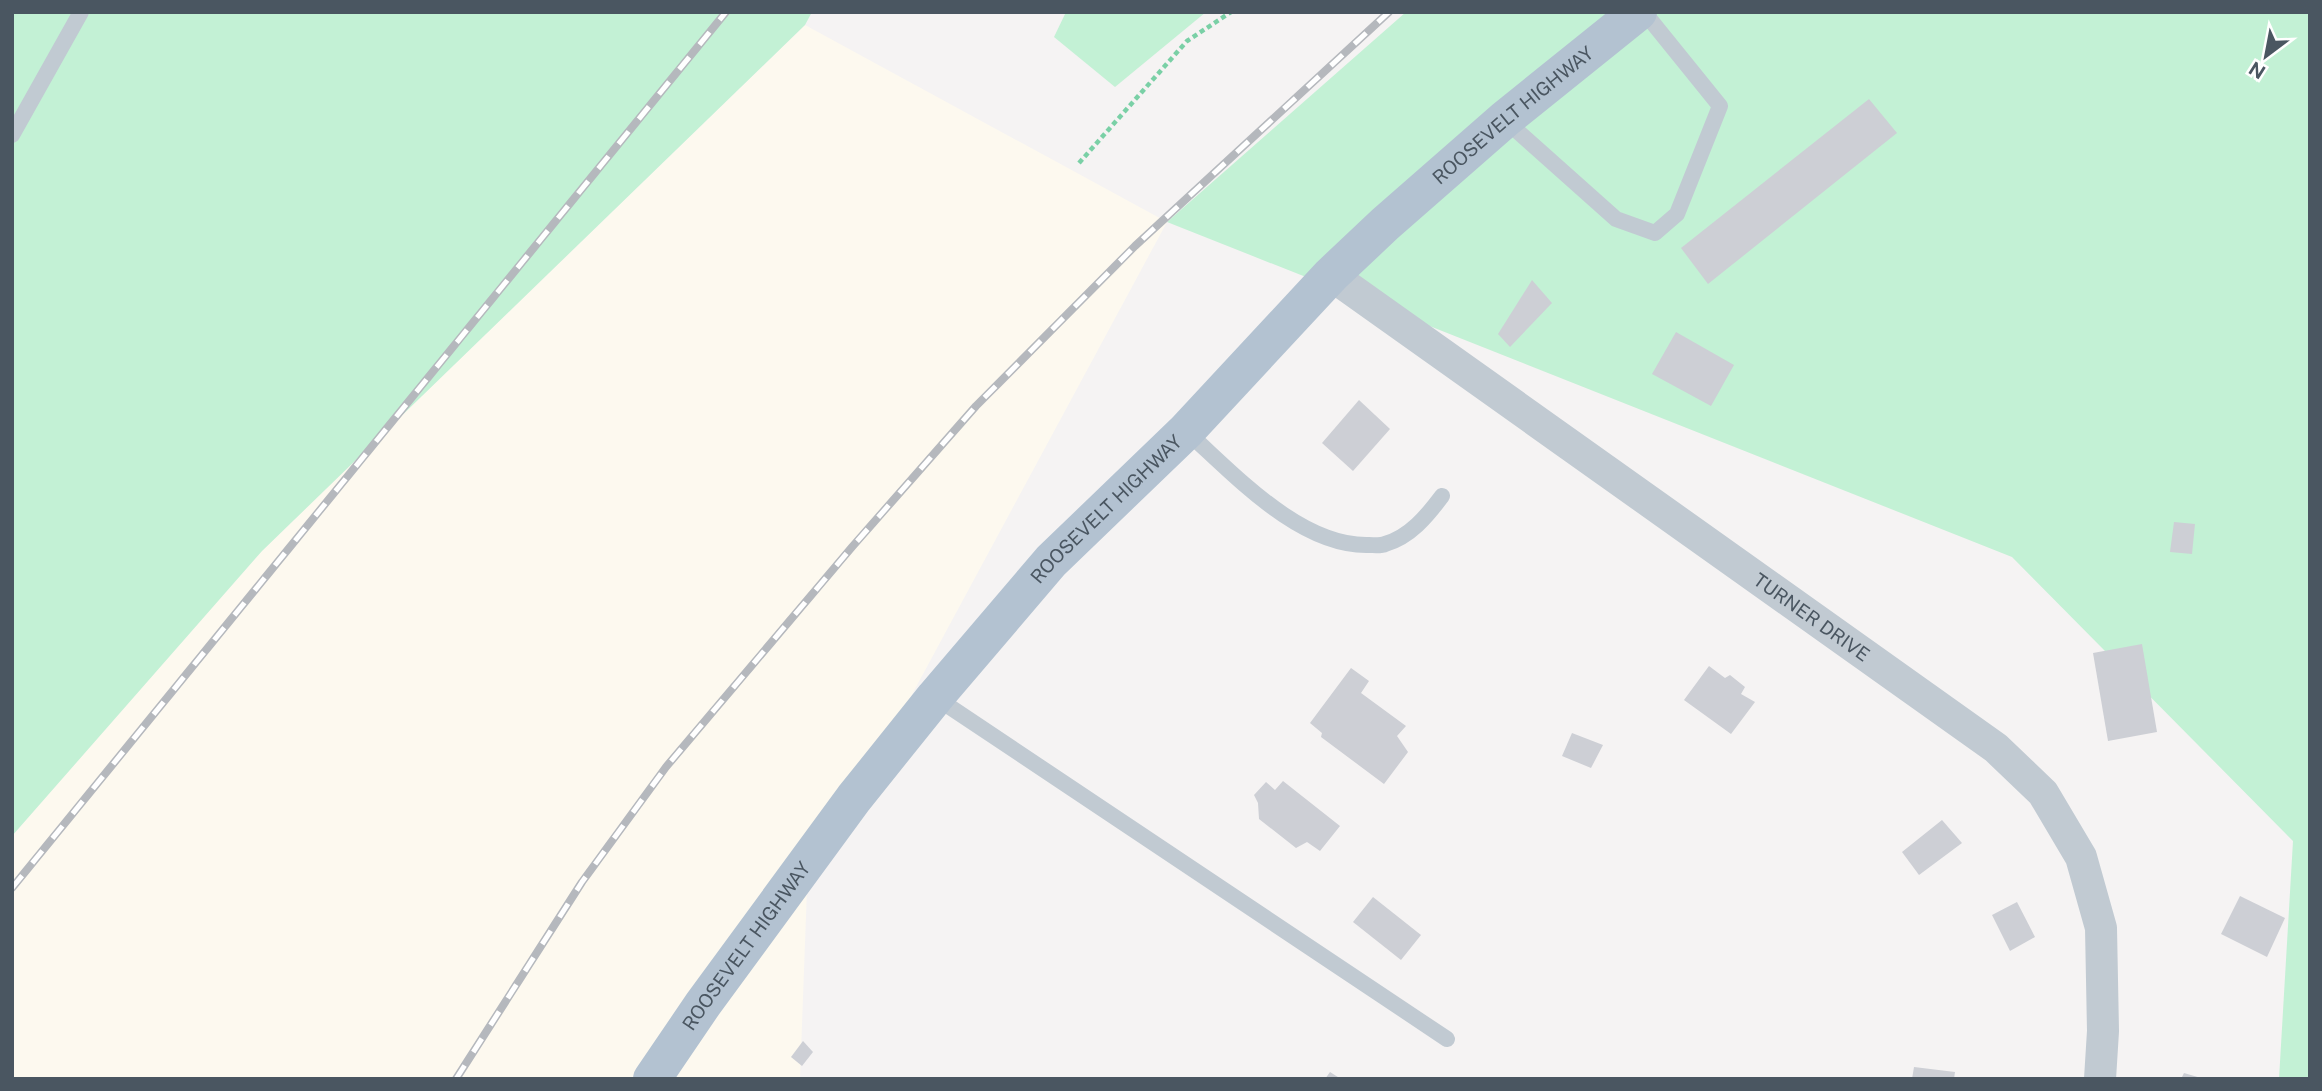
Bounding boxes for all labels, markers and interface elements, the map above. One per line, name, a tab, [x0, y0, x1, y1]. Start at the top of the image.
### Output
north arrow	[2231, 21, 2301, 91]
street label: ROOSEVELT HIGHWAY	[1428, 41, 1598, 188]
text: N	[2245, 57, 2269, 84]
street label: ROOSEVELT HIGHWAY	[1026, 430, 1187, 588]
street label: TURNER DRIVE	[1750, 568, 1874, 666]
street label: ROOSEVELT HIGHWAY	[678, 857, 815, 1034]

